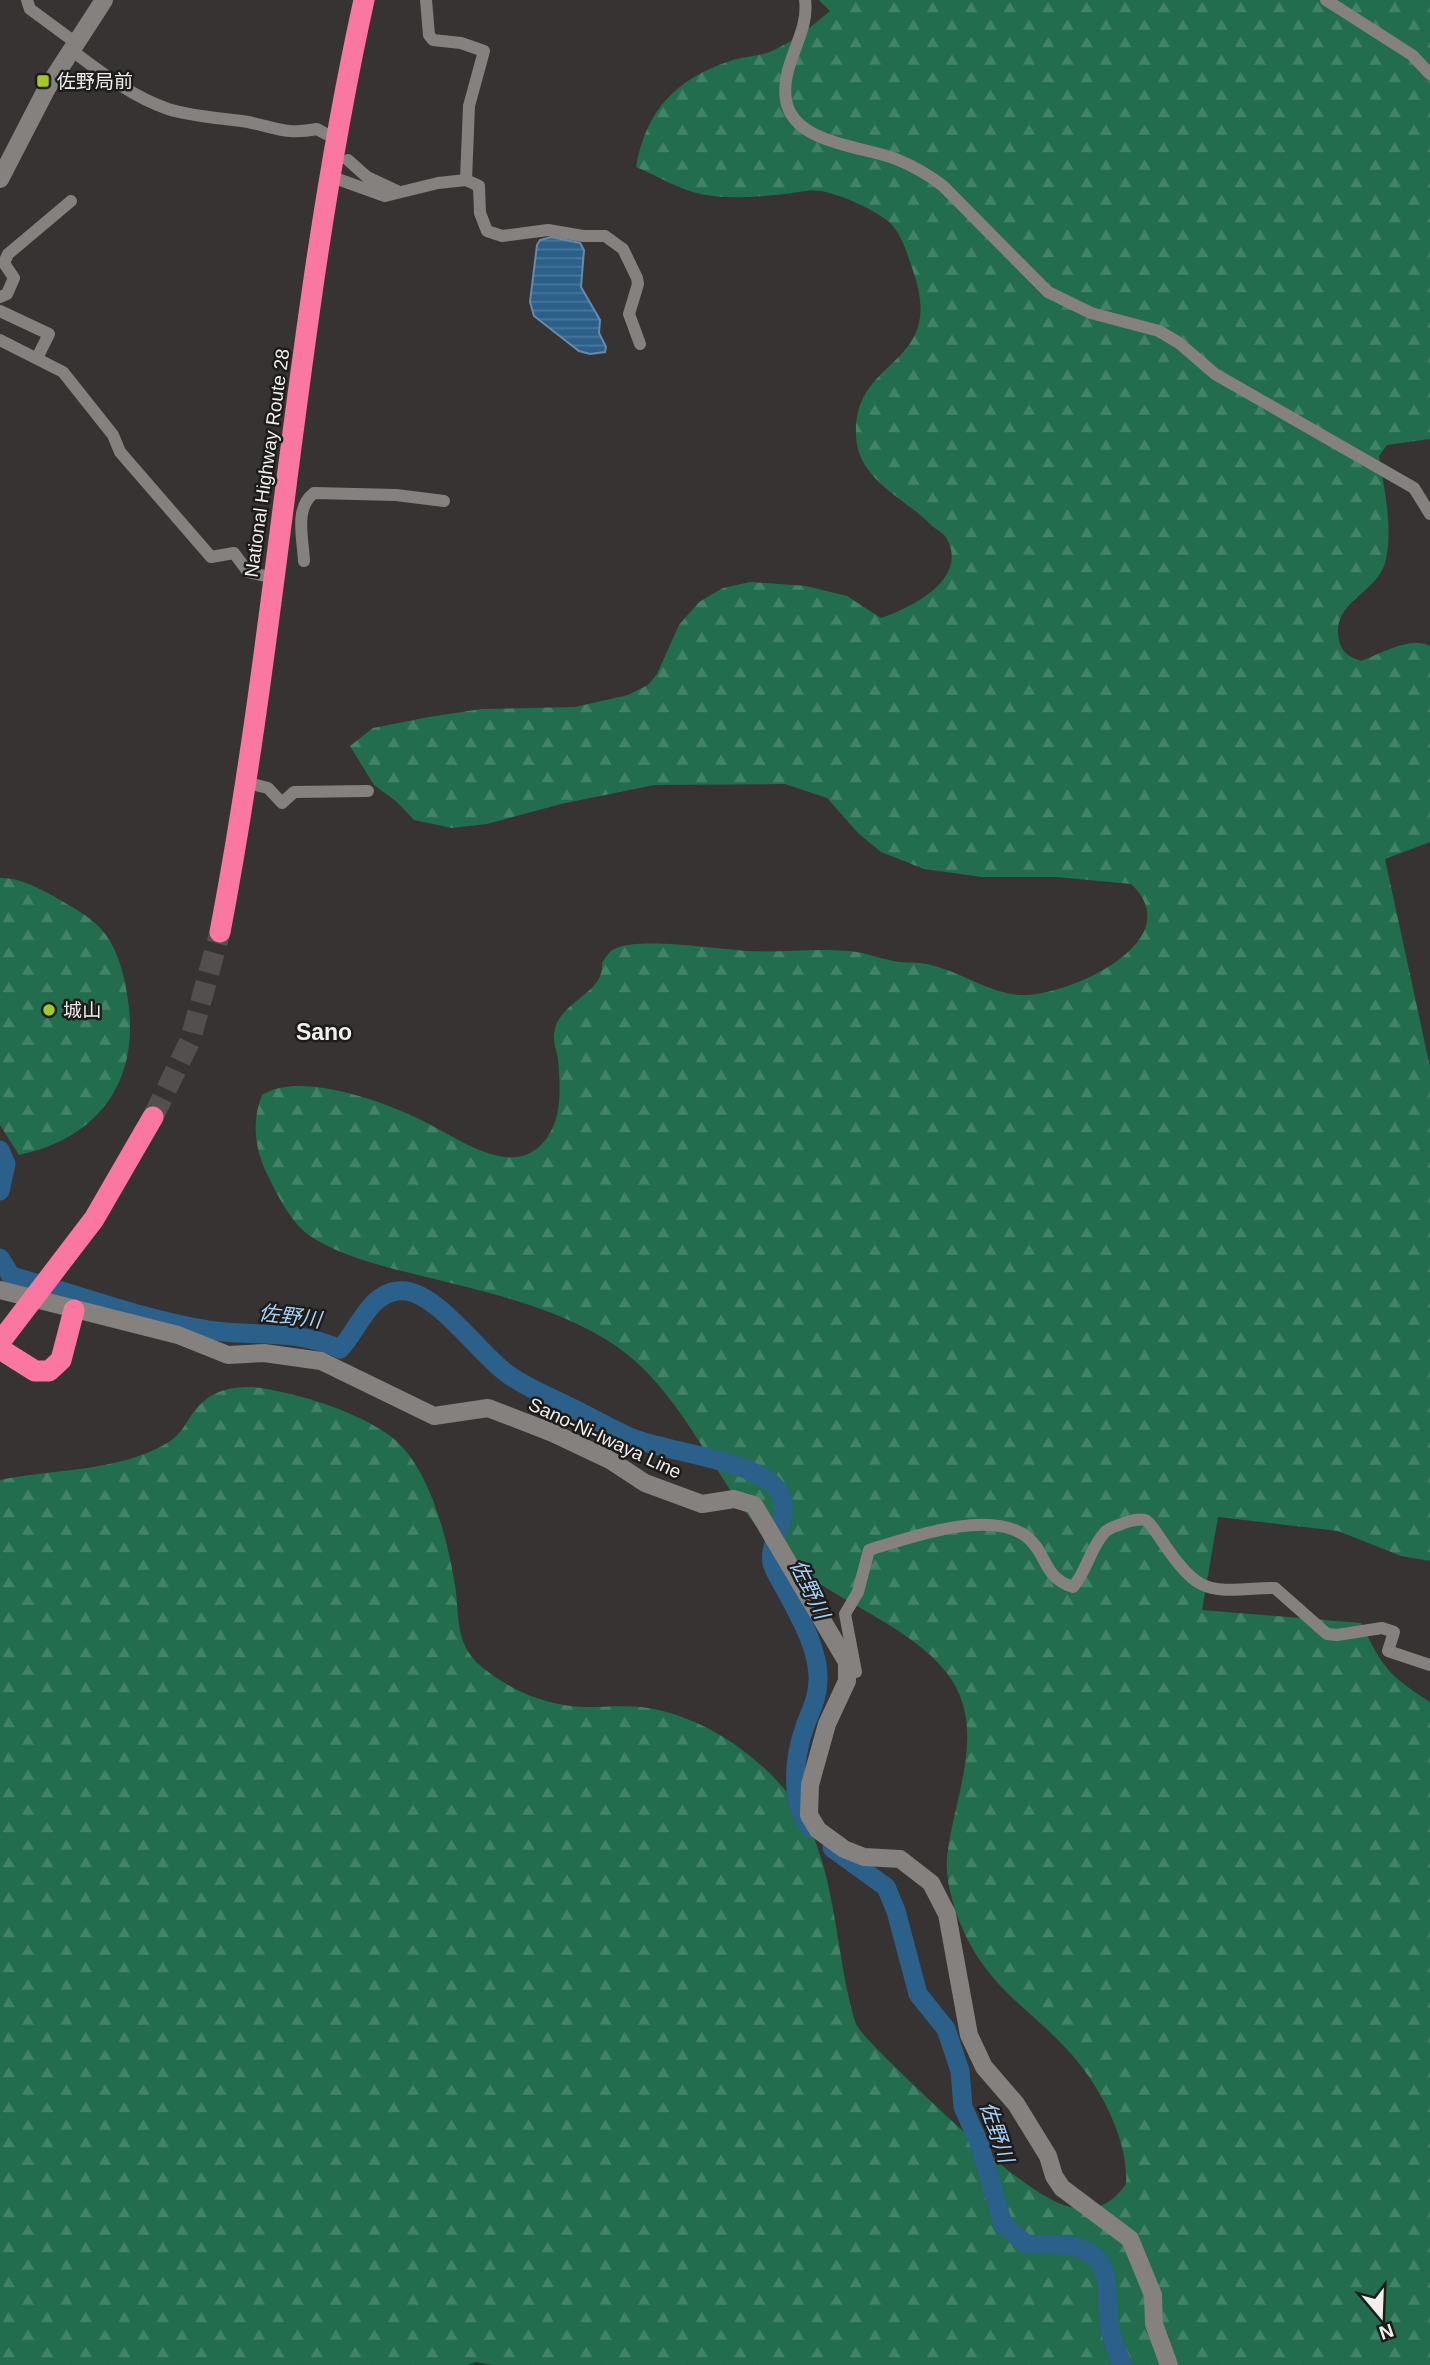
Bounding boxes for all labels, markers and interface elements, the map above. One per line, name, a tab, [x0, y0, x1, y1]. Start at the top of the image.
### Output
place label: 佐野局前	[57, 71, 133, 92]
marker: 佐野局前	[35, 73, 51, 89]
street label: National Highway Route 28	[241, 348, 293, 578]
place label: 城山	[63, 1000, 101, 1021]
marker: 城山	[41, 1002, 57, 1018]
district label: Sano	[296, 1019, 352, 1045]
water label: 佐野川	[257, 1301, 325, 1331]
street label: Sano-Ni-Iwaya Line	[525, 1393, 685, 1483]
water label: 佐野川	[786, 1556, 835, 1624]
water label: 佐野川	[976, 2098, 1019, 2167]
north arrow	[1346, 2281, 1416, 2351]
text: N	[1376, 2319, 1396, 2344]

